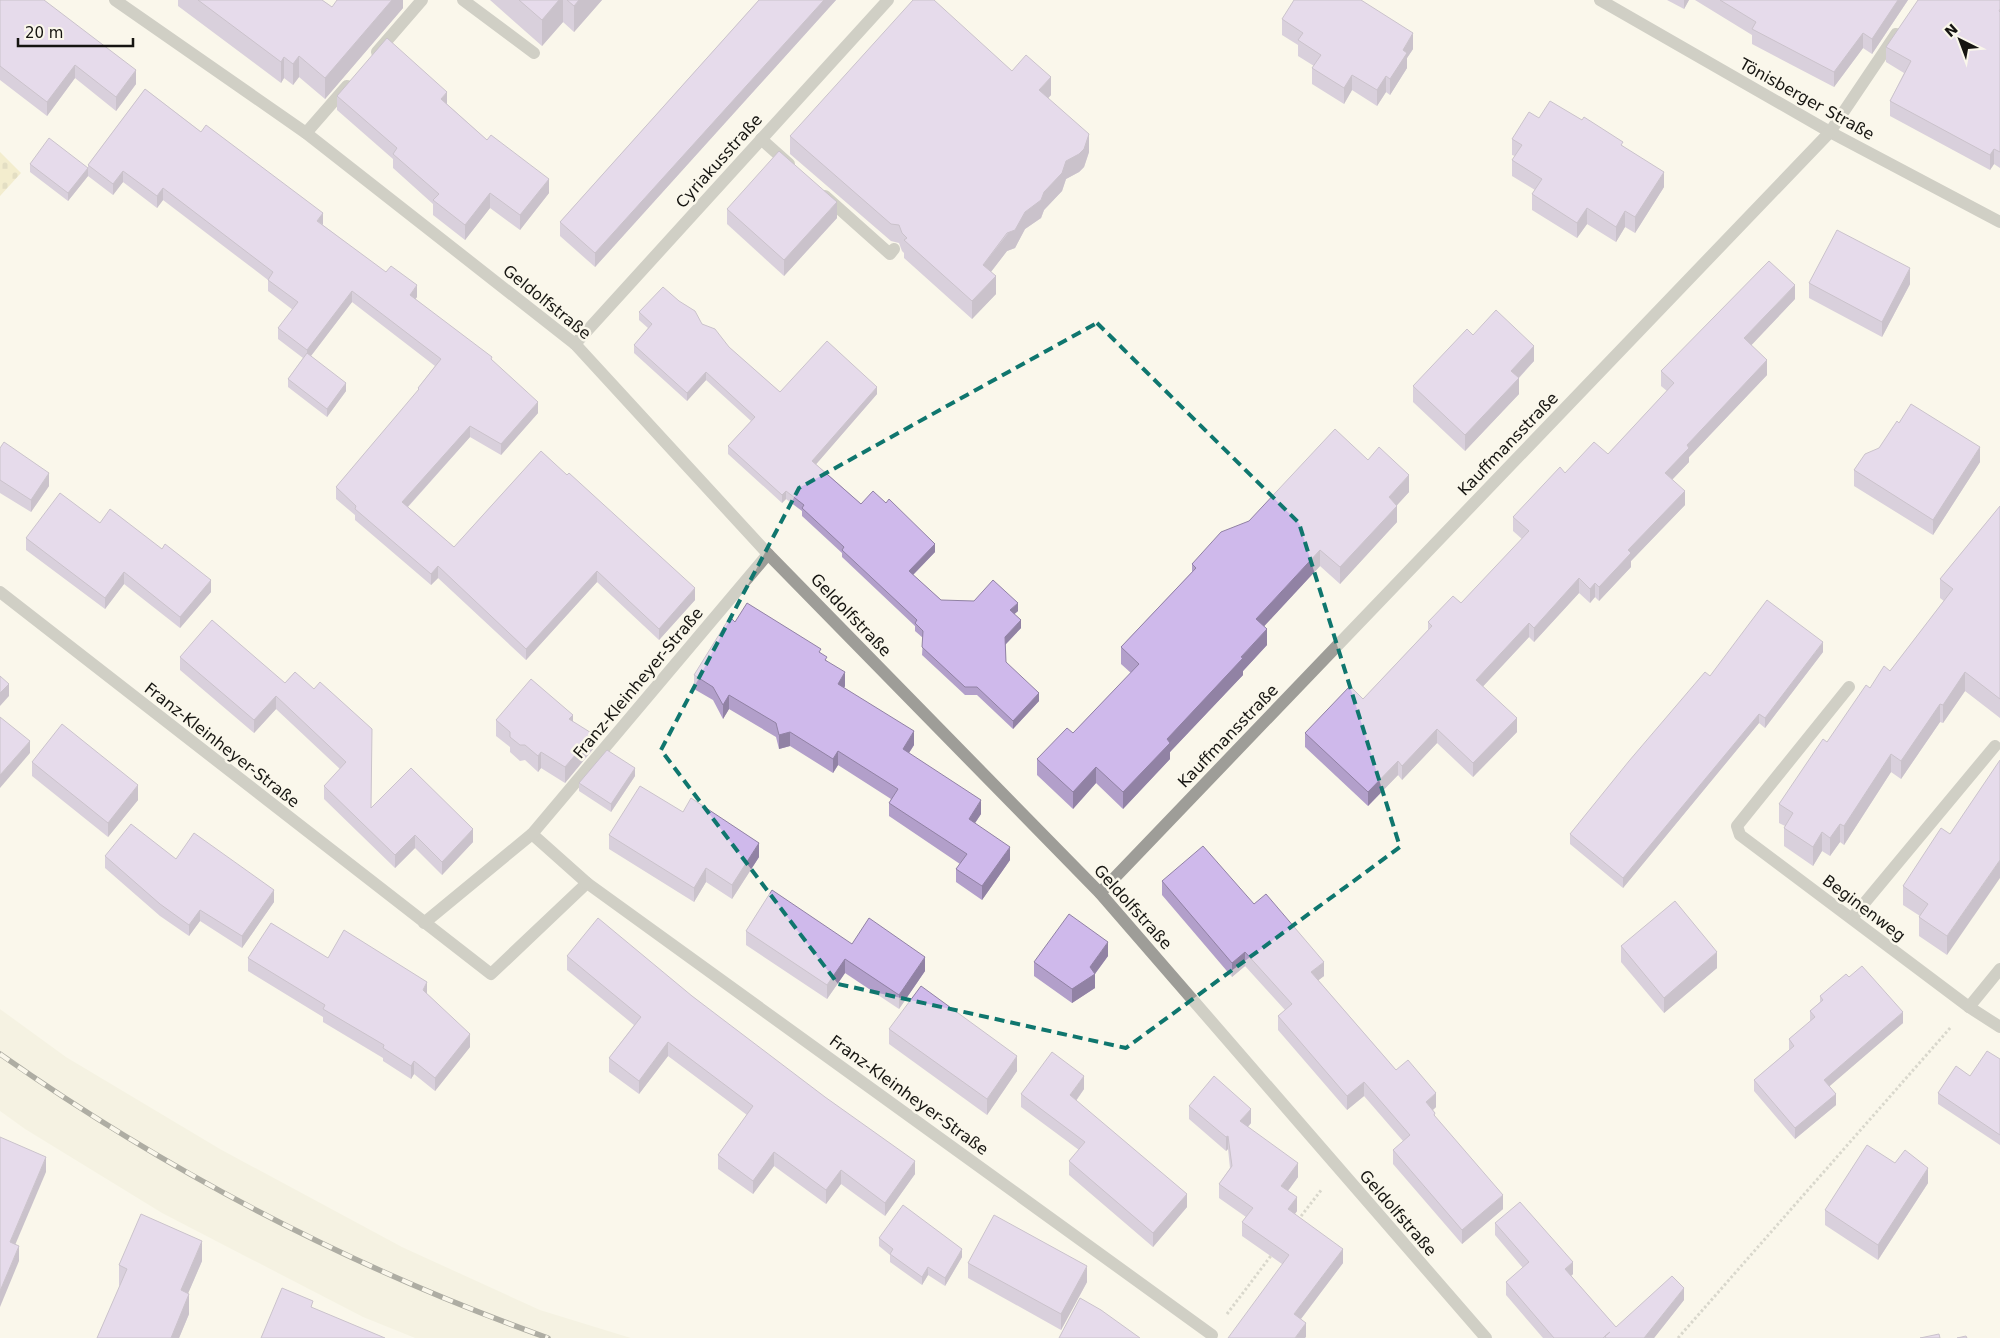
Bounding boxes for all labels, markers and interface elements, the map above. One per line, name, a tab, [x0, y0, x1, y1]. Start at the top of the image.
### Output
scale bar	[18, 15, 132, 47]
north arrow	[1935, 15, 1985, 65]
text: N	[1942, 20, 1961, 40]
text: 20 m	[25, 24, 63, 42]
street label: Tönisberger Straße	[1735, 54, 1878, 144]
street label: Cyriakusstraße	[672, 110, 766, 212]
street label: Geldolfstraße	[499, 261, 595, 343]
street label: Kauffmansstraße	[1454, 388, 1562, 500]
street label: Geldolfstraße	[807, 570, 895, 660]
street label: Franz-Kleinheyer-Straße	[569, 604, 707, 762]
street label: Franz-Kleinheyer-Straße	[141, 679, 303, 811]
street label: Kauffmansstraße	[1174, 680, 1282, 792]
street label: Geldolfstraße	[1090, 861, 1176, 953]
street label: Beginenweg	[1819, 871, 1909, 945]
street label: Franz-Kleinheyer-Straße	[826, 1031, 992, 1159]
street label: Geldolfstraße	[1356, 1166, 1440, 1260]

